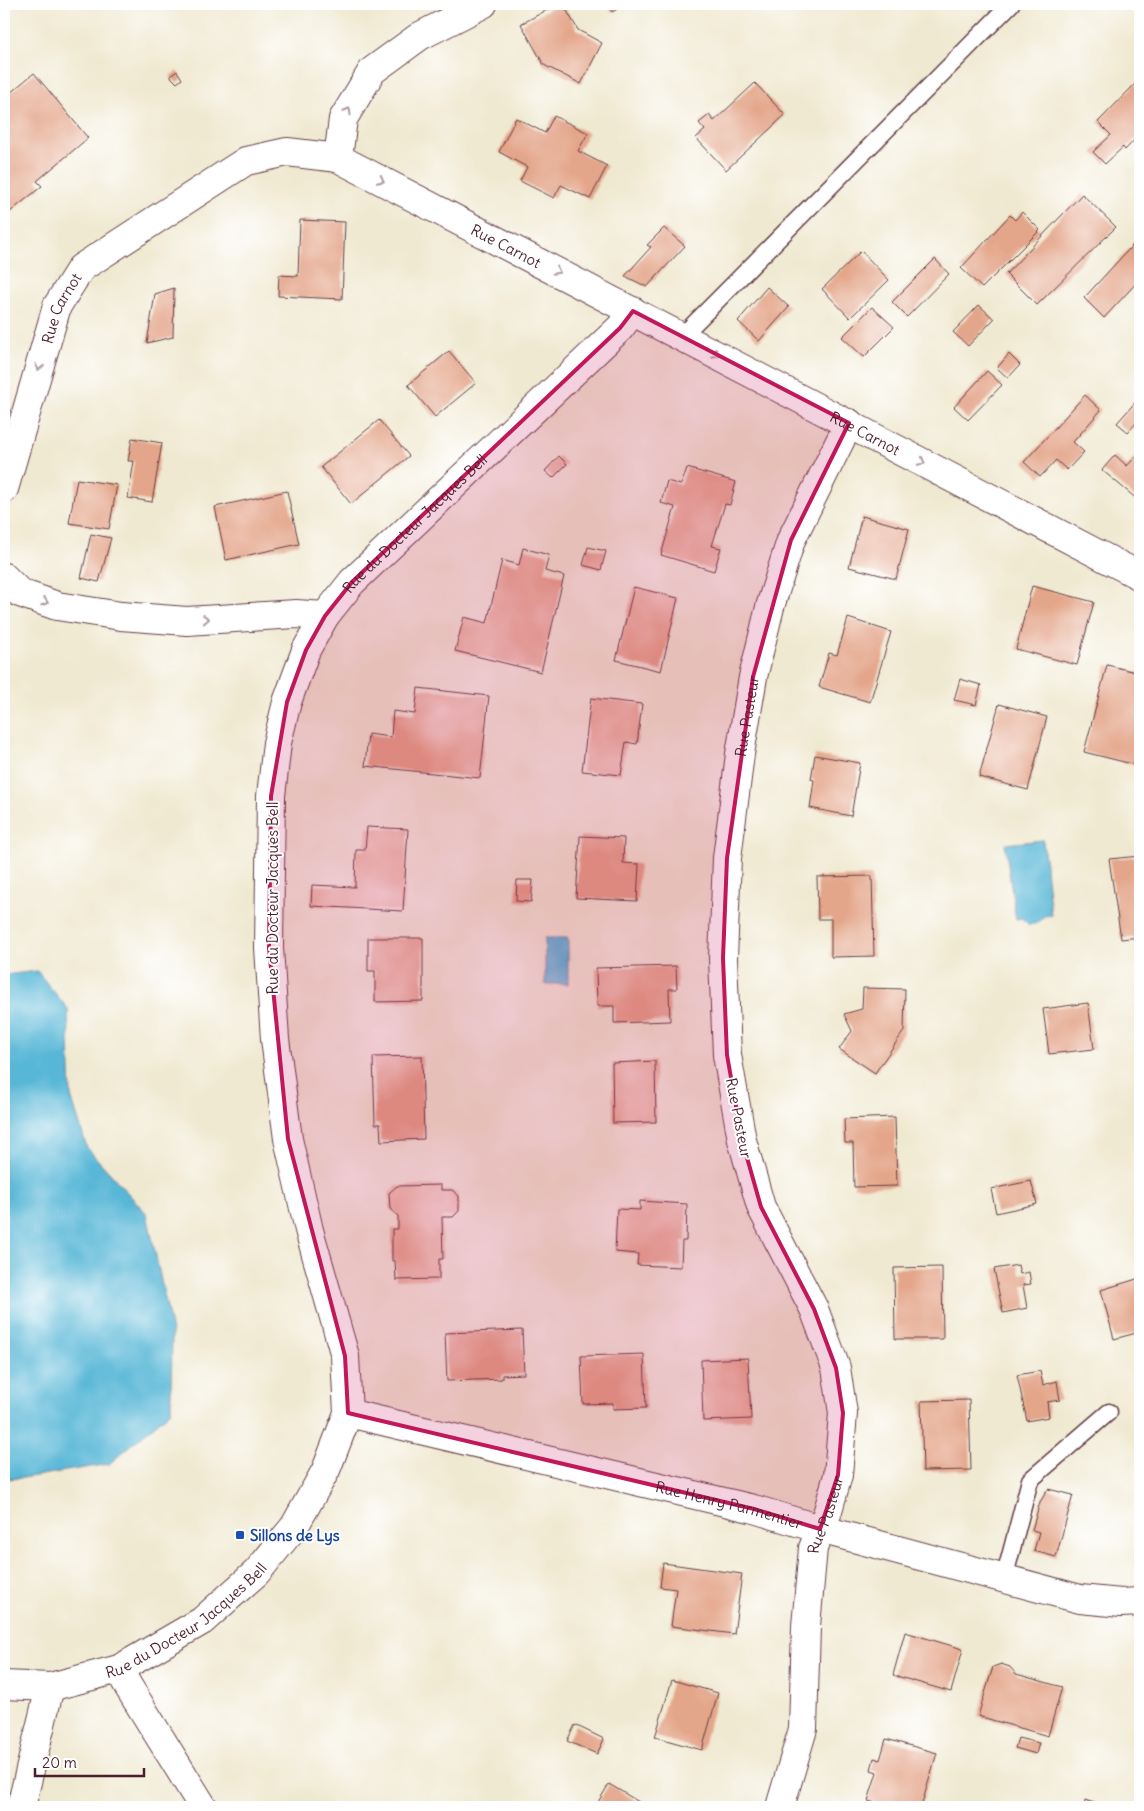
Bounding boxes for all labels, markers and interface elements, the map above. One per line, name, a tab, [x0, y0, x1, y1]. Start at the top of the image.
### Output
one-way arrow	[342, 107, 352, 116]
one-way arrow	[376, 174, 385, 184]
street label: Rue Carnot	[468, 220, 544, 272]
one-way arrow	[551, 265, 560, 275]
street label: Rue Carnot	[37, 269, 85, 346]
one-way arrow	[711, 348, 720, 358]
one-way arrow	[35, 362, 45, 370]
street label: Rue Carnot	[827, 407, 903, 459]
street label: Rue du Docteur Jacques Bell	[338, 450, 491, 596]
one-way arrow	[917, 456, 926, 466]
one-way arrow	[40, 596, 48, 606]
one-way arrow	[202, 614, 210, 625]
street label: Rue Pasteur	[730, 674, 763, 758]
street label: Rue du Docteur Jacques Bell	[263, 802, 282, 994]
street label: Rue Pasteur	[722, 1076, 756, 1160]
street label: Rue Pasteur	[803, 1473, 847, 1554]
street label: Rue Henry Parmentier	[654, 1477, 805, 1533]
place label: Sillons de Lys	[250, 1526, 340, 1546]
marker: Sillons de Lys	[234, 1529, 246, 1541]
street label: Rue du Docteur Jacques Bell	[103, 1559, 270, 1682]
scale bar	[35, 1746, 144, 1778]
text: 20 m	[42, 1753, 77, 1772]

